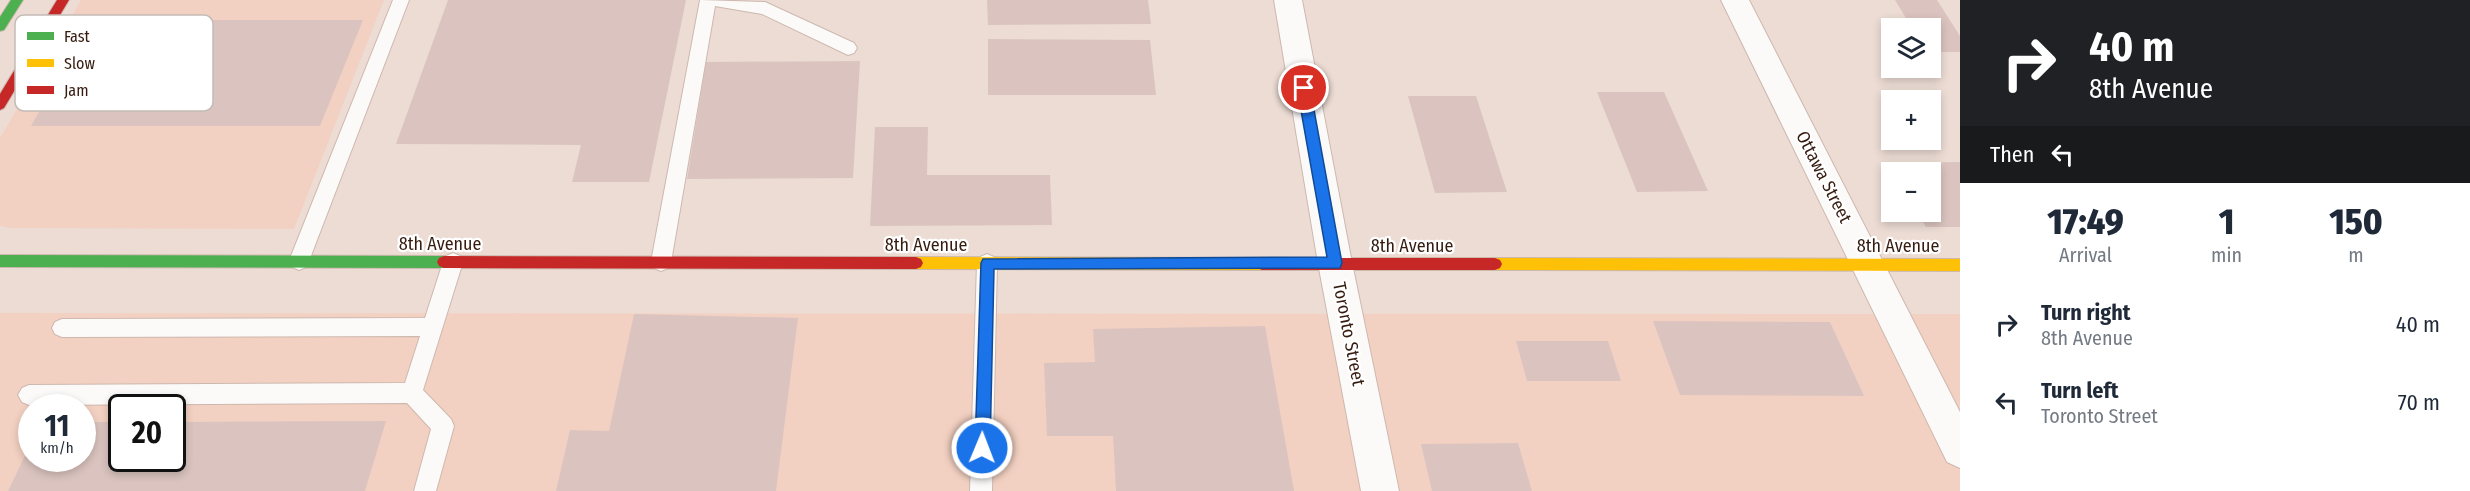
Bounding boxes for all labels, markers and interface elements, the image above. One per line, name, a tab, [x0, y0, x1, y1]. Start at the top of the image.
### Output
legend	[15, 15, 213, 111]
map controls	[1881, 18, 1941, 222]
button: layers	[1881, 18, 1941, 78]
text: 40 m	[2089, 22, 2174, 72]
icon: right	[1990, 24, 2068, 102]
text: Fast	[64, 27, 91, 46]
text: Slow	[64, 54, 95, 73]
pin	[1278, 62, 1329, 113]
icon: arrive	[1287, 71, 1320, 104]
text: 8th Avenue	[2089, 73, 2213, 105]
text: Jam	[64, 81, 89, 100]
button: +	[1881, 90, 1941, 150]
street label: Ottawa Street	[1791, 127, 1857, 227]
icon: left	[2046, 138, 2079, 171]
text: Then	[1990, 141, 2034, 168]
button: −	[1881, 162, 1941, 222]
text: 17:49	[2047, 200, 2124, 244]
text: 1	[2219, 200, 2234, 244]
text: 150	[2329, 200, 2383, 244]
street label: 8th Avenue	[399, 233, 481, 255]
street label: 8th Avenue	[885, 234, 967, 256]
street label: 8th Avenue	[1371, 235, 1453, 257]
street label: 8th Avenue	[1857, 235, 1939, 257]
text: Arrival	[2059, 243, 2112, 267]
text: min	[2211, 243, 2242, 267]
text: m	[2348, 243, 2364, 267]
street label: Toronto Street	[1328, 280, 1370, 388]
text: Turn right	[2041, 299, 2130, 326]
icon: right	[1990, 308, 2023, 341]
text: 40 m	[2396, 311, 2440, 338]
text: 8th Avenue	[2041, 326, 2133, 350]
text: Turn left	[2041, 377, 2119, 404]
icon: left	[1990, 386, 2023, 419]
text: 70 m	[2398, 389, 2440, 416]
speed limit sign: 20	[108, 394, 186, 472]
text: Toronto Street	[2041, 404, 2158, 428]
text: 11	[45, 408, 69, 444]
position arrow	[950, 416, 1014, 480]
text: km/h	[40, 439, 74, 457]

